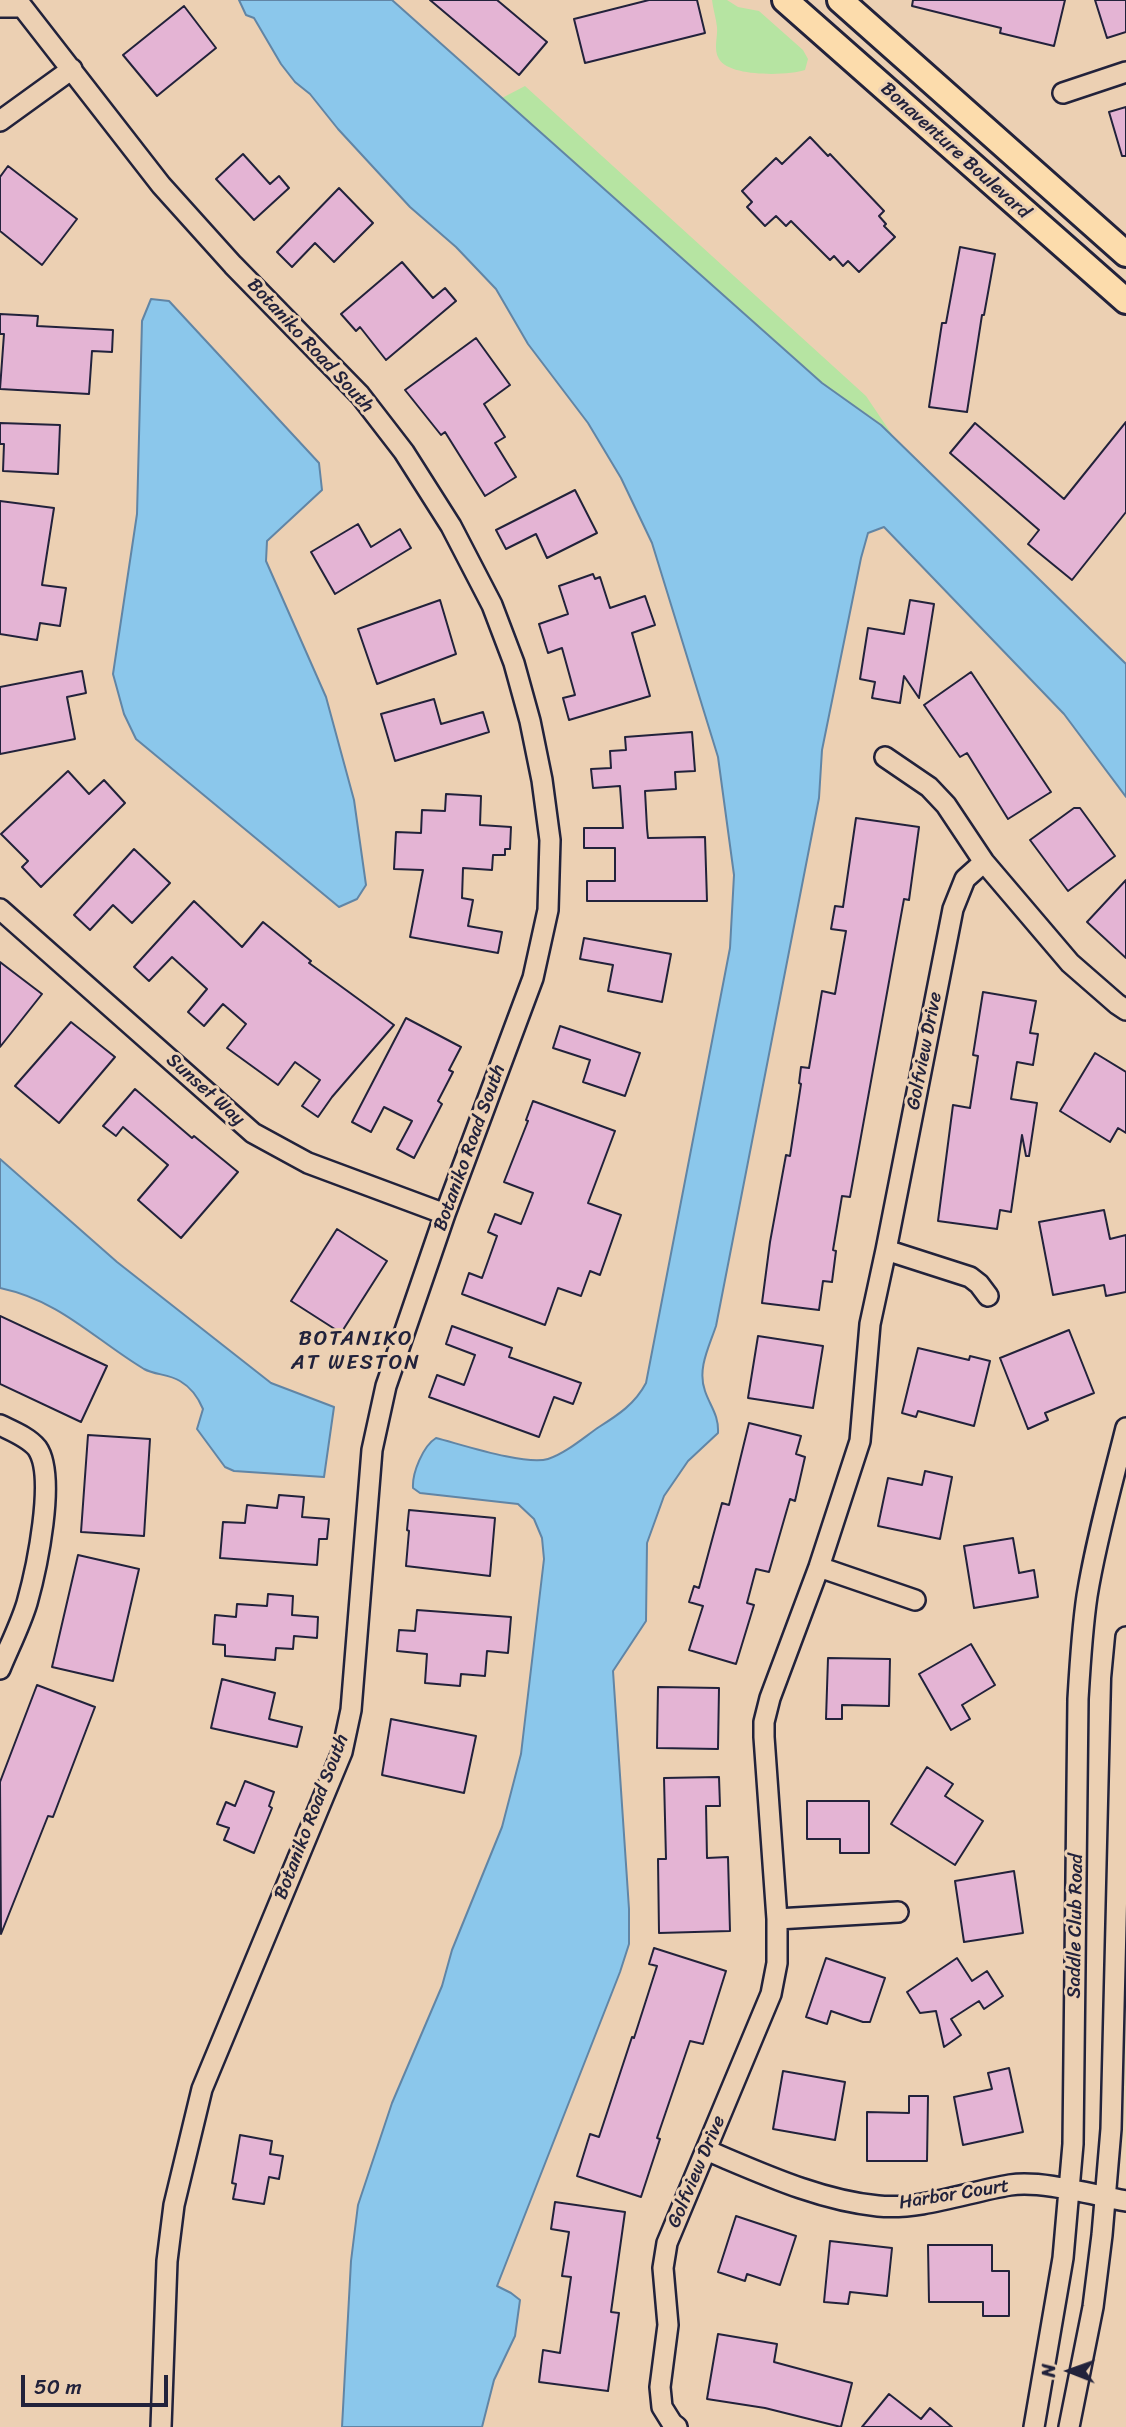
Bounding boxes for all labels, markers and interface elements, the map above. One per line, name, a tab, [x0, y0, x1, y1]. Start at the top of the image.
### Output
street label: Bonaventure Boulevard	[876, 78, 1034, 224]
street label: Botaniko Road South	[242, 274, 378, 418]
street label: Golfview Drive	[902, 990, 948, 1112]
street label: Sunset Way	[161, 1049, 249, 1131]
street label: Botaniko Road South	[429, 1062, 511, 1234]
district label: BOTANIKO AT WESTON	[293, 1327, 419, 1377]
street label: Botaniko Road South	[270, 1731, 354, 1903]
street label: Saddle Club Road	[1063, 1853, 1089, 1999]
street label: Golfview Drive	[663, 2113, 731, 2231]
street label: Harbor Court	[897, 2175, 1011, 2215]
north arrow	[1035, 2336, 1105, 2406]
scale bar	[24, 2360, 172, 2404]
text: N	[1032, 2364, 1065, 2378]
text: 50 m	[34, 2368, 82, 2406]

